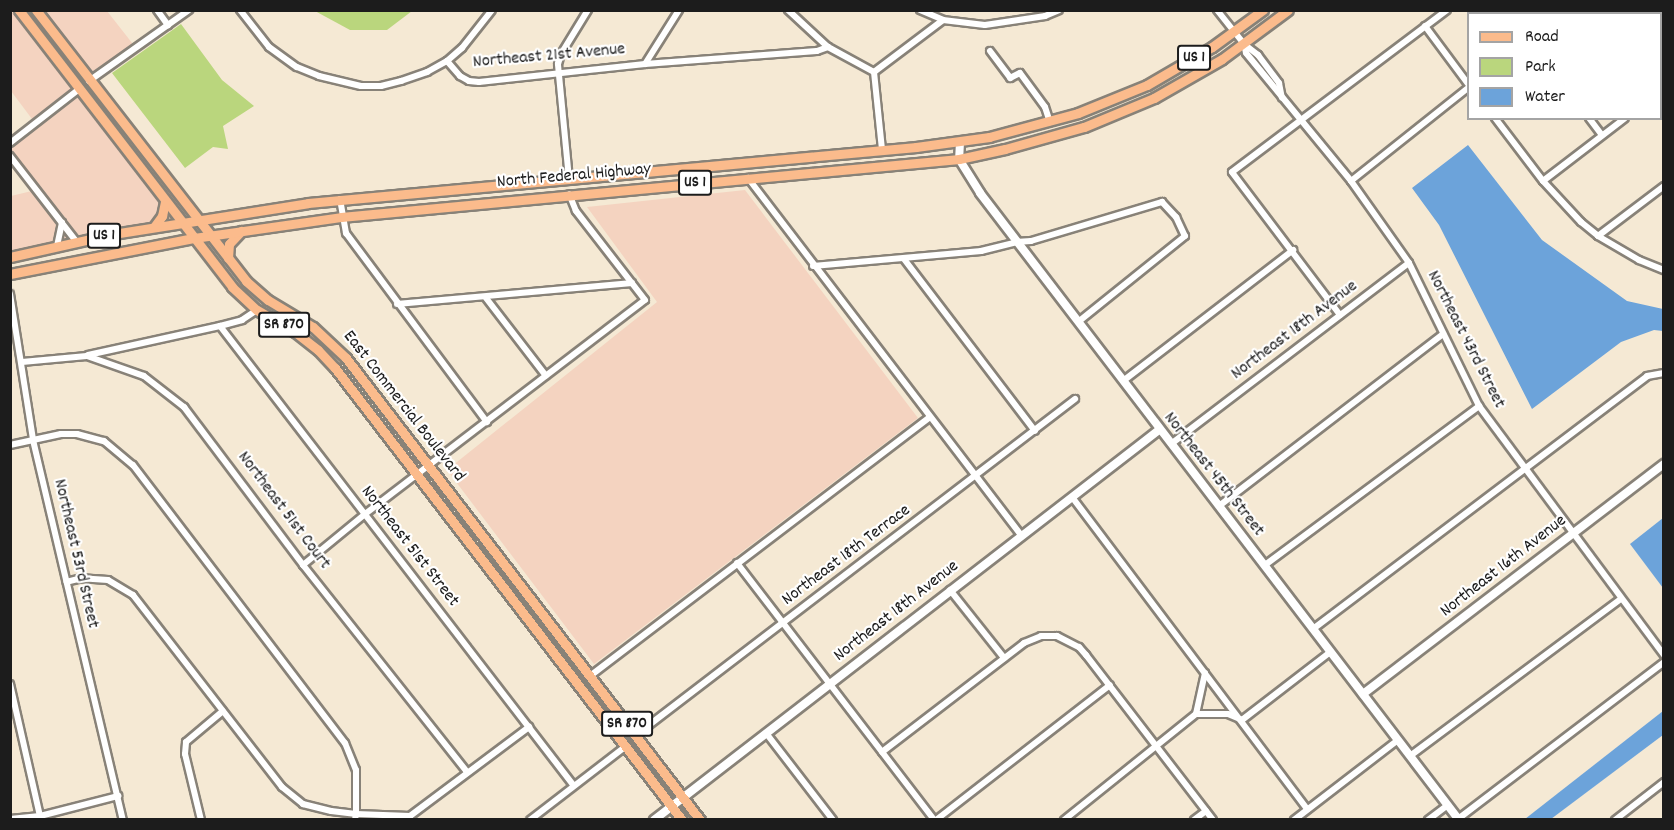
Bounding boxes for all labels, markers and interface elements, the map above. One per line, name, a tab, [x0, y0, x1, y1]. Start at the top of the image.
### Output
legend	[1467, 12, 1662, 120]
text: Road	[1525, 25, 1559, 50]
street label: Northeast 21st Avenue	[472, 40, 626, 74]
road number: US 1	[1176, 45, 1212, 71]
text: Park	[1525, 55, 1556, 80]
text: Water	[1525, 85, 1565, 110]
street label: North Federal Highway	[496, 160, 652, 194]
road number: US 1	[677, 170, 713, 196]
road number: US 1	[86, 223, 122, 249]
street label: Northeast 43rd Street	[1421, 268, 1509, 412]
street label: Northeast 18th Avenue	[1228, 276, 1362, 386]
road number: SR 870	[257, 312, 311, 338]
street label: East Commercial Boulevard	[337, 327, 469, 487]
street label: Northeast 45th Street	[1158, 409, 1268, 541]
street label: Northeast 51st Court	[232, 448, 334, 574]
street label: Northeast 53rd Street	[47, 477, 103, 631]
street label: Northeast 51st Street	[355, 482, 463, 612]
street label: Northeast 18th Terrace	[778, 501, 916, 611]
street label: Northeast 16th Avenue	[1437, 511, 1571, 623]
street label: Northeast 18th Avenue	[830, 557, 964, 667]
road number: SR 870	[600, 711, 654, 737]

